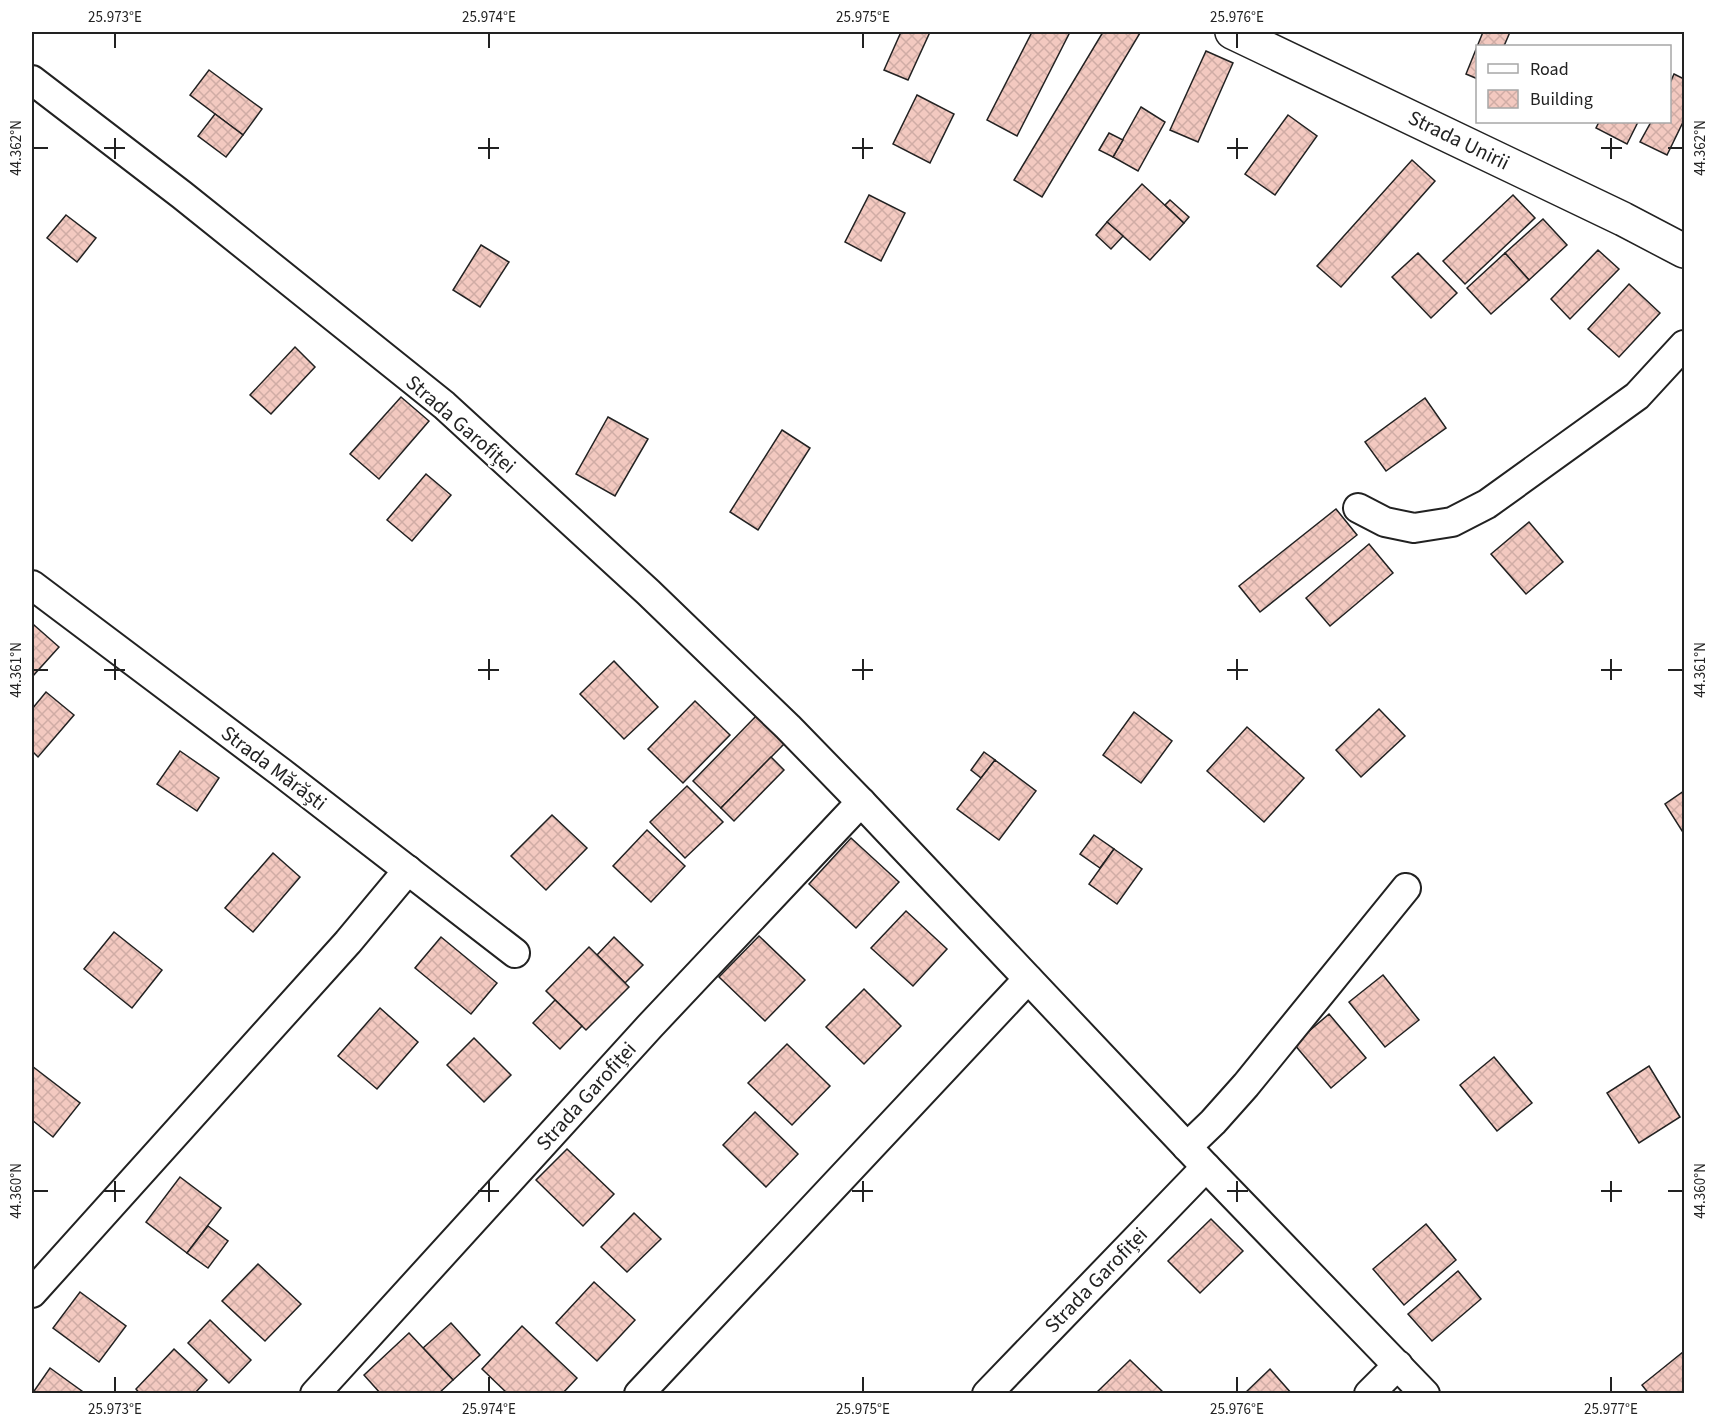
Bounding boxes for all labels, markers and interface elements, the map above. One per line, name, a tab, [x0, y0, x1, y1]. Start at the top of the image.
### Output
text: 25.973°E	[88, 7, 142, 28]
text: 25.974°E	[462, 7, 516, 28]
text: 25.975°E	[836, 7, 890, 28]
text: 25.976°E	[1210, 7, 1264, 28]
legend	[1476, 45, 1671, 123]
text: Road	[1530, 57, 1569, 82]
text: Building	[1530, 87, 1593, 112]
street label: Strada Unirii	[1403, 103, 1515, 177]
text: 44.362°N	[6, 120, 27, 176]
text: 44.362°N	[1690, 120, 1711, 176]
street label: Strada Garofiței	[399, 368, 523, 480]
text: 44.361°N	[6, 642, 27, 698]
text: 44.361°N	[1690, 642, 1711, 698]
street label: Strada Mărăști	[215, 718, 333, 818]
street label: Strada Garofiței	[529, 1035, 643, 1157]
text: 44.360°N	[6, 1163, 27, 1219]
text: 44.360°N	[1690, 1163, 1711, 1219]
street label: Strada Garofiței	[1038, 1220, 1154, 1340]
text: 25.973°E	[88, 1399, 142, 1420]
text: 25.974°E	[462, 1399, 516, 1420]
text: 25.975°E	[836, 1399, 890, 1420]
text: 25.976°E	[1210, 1399, 1264, 1420]
text: 25.977°E	[1584, 1399, 1638, 1420]

